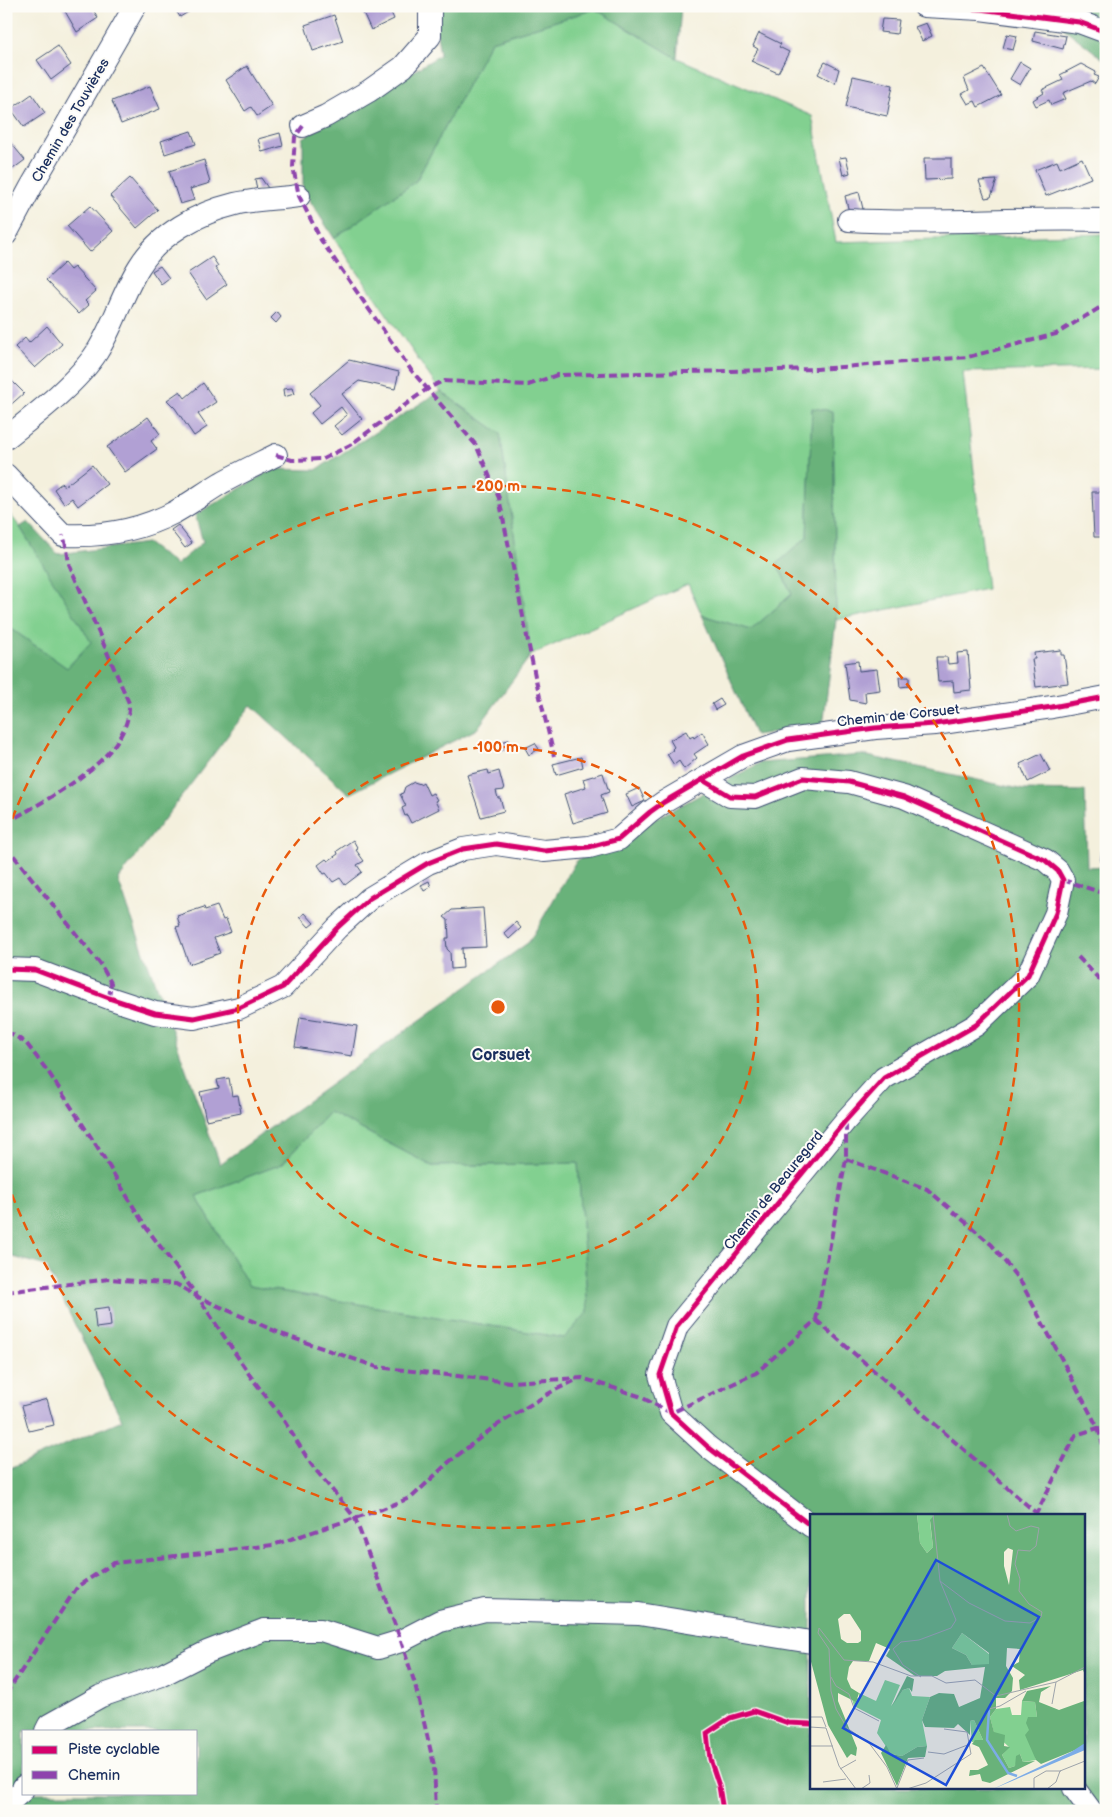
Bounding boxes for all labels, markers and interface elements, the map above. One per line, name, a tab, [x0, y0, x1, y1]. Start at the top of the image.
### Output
street label: Chemin des Touvières	[28, 55, 113, 185]
text: 200 m	[476, 477, 520, 496]
street label: Chemin de Corsuet	[836, 701, 961, 730]
text: 100 m	[477, 738, 519, 757]
centre of rings	[489, 998, 507, 1016]
district label: Corsuet	[472, 1046, 531, 1065]
street label: Chemin de Beauregard	[720, 1127, 827, 1253]
inset map	[810, 1514, 1084, 1790]
legend	[22, 1730, 198, 1794]
text: Piste cyclable	[68, 1740, 160, 1759]
text: Chemin	[68, 1766, 120, 1785]

